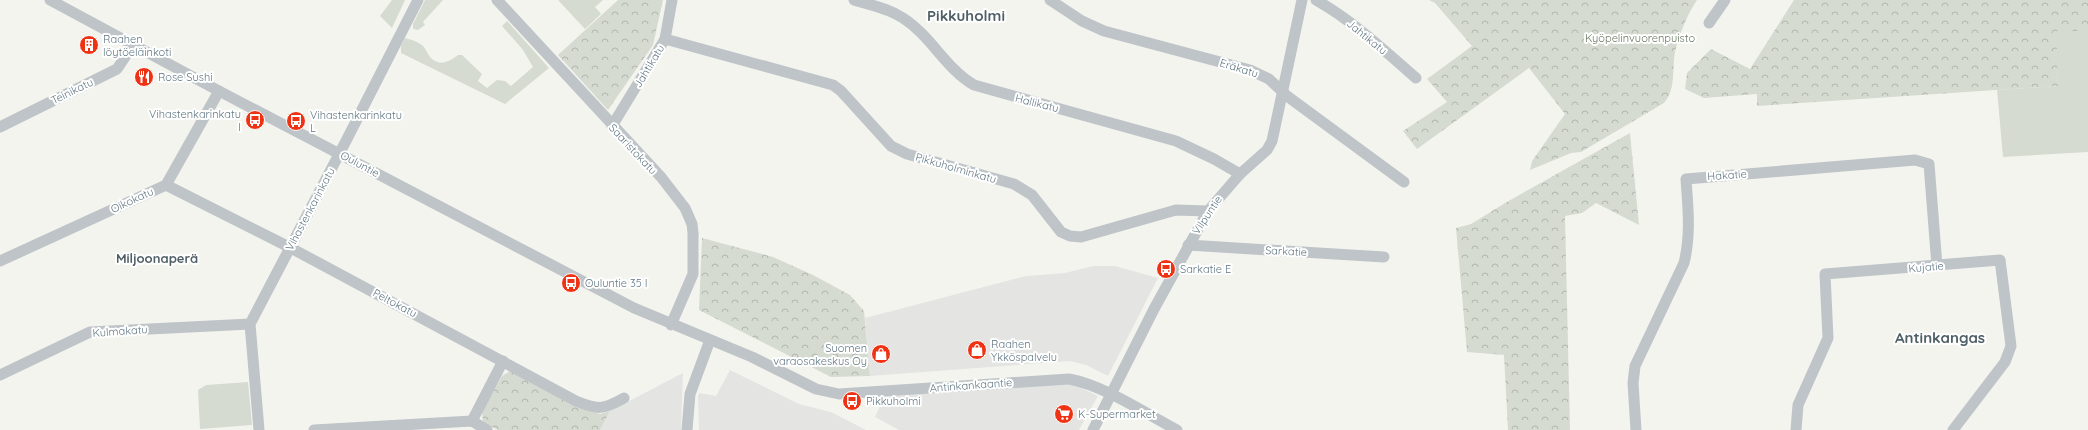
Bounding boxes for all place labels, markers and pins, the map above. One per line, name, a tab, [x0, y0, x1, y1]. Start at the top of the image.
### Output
place label: Raahen löytöeläinkoti	[103, 32, 171, 59]
building icon: Raahen löytöeläinkoti	[78, 34, 100, 56]
restaurant icon: Rose Sushi	[133, 66, 155, 88]
place label: Rose Sushi	[158, 70, 213, 84]
place label: Vihastenkarinkatu I	[149, 107, 241, 134]
place label: Vihastenkarinkatu L	[310, 108, 402, 135]
bus stop icon: Vihastenkarinkatu I	[244, 109, 266, 131]
bus stop icon: Vihastenkarinkatu L	[285, 110, 307, 132]
bus stop icon: Sarkatie E	[1155, 258, 1177, 280]
place label: Sarkatie E	[1180, 262, 1231, 276]
bus stop icon: Ouluntie 35 I	[560, 272, 582, 294]
place label: Ouluntie 35 I	[585, 276, 648, 290]
place label: Raahen Ykköspalvelu	[991, 337, 1057, 364]
shop icon: Raahen Ykköspalvelu	[966, 339, 988, 361]
place label: Suomen varaosakeskus Oy	[773, 341, 867, 368]
shop icon: Suomen varaosakeskus Oy	[870, 343, 892, 365]
bus stop icon: Pikkuholmi	[841, 390, 863, 412]
place label: Pikkuholmi	[866, 394, 921, 408]
supermarket icon: K-Supermarket	[1053, 403, 1075, 425]
place label: K-Supermarket	[1078, 407, 1156, 421]

